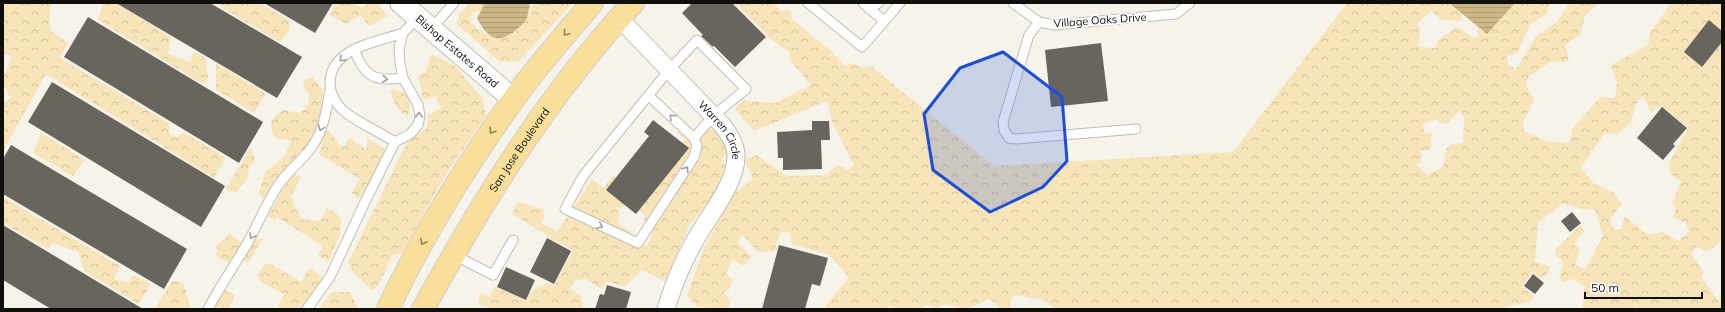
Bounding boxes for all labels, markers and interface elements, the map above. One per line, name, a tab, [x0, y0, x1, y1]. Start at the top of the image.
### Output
street label: Village Oaks Drive	[1053, 10, 1147, 30]
street label: Bishop Estates Road	[413, 12, 502, 91]
one-way arrow	[564, 28, 571, 35]
one-way arrow	[339, 54, 347, 61]
one-way arrow	[382, 74, 388, 83]
street label: Warren Circle	[695, 98, 743, 160]
street label: San Jose Boulevard	[486, 105, 552, 195]
one-way arrow	[415, 112, 423, 118]
one-way arrow	[669, 114, 677, 121]
one-way arrow	[318, 124, 326, 131]
one-way arrow	[489, 127, 496, 134]
one-way arrow	[681, 166, 689, 173]
one-way arrow	[596, 221, 604, 229]
one-way arrow	[249, 232, 256, 239]
one-way arrow	[420, 238, 427, 245]
scale bar	[1585, 274, 1702, 300]
text: 50 m	[1591, 280, 1619, 295]

